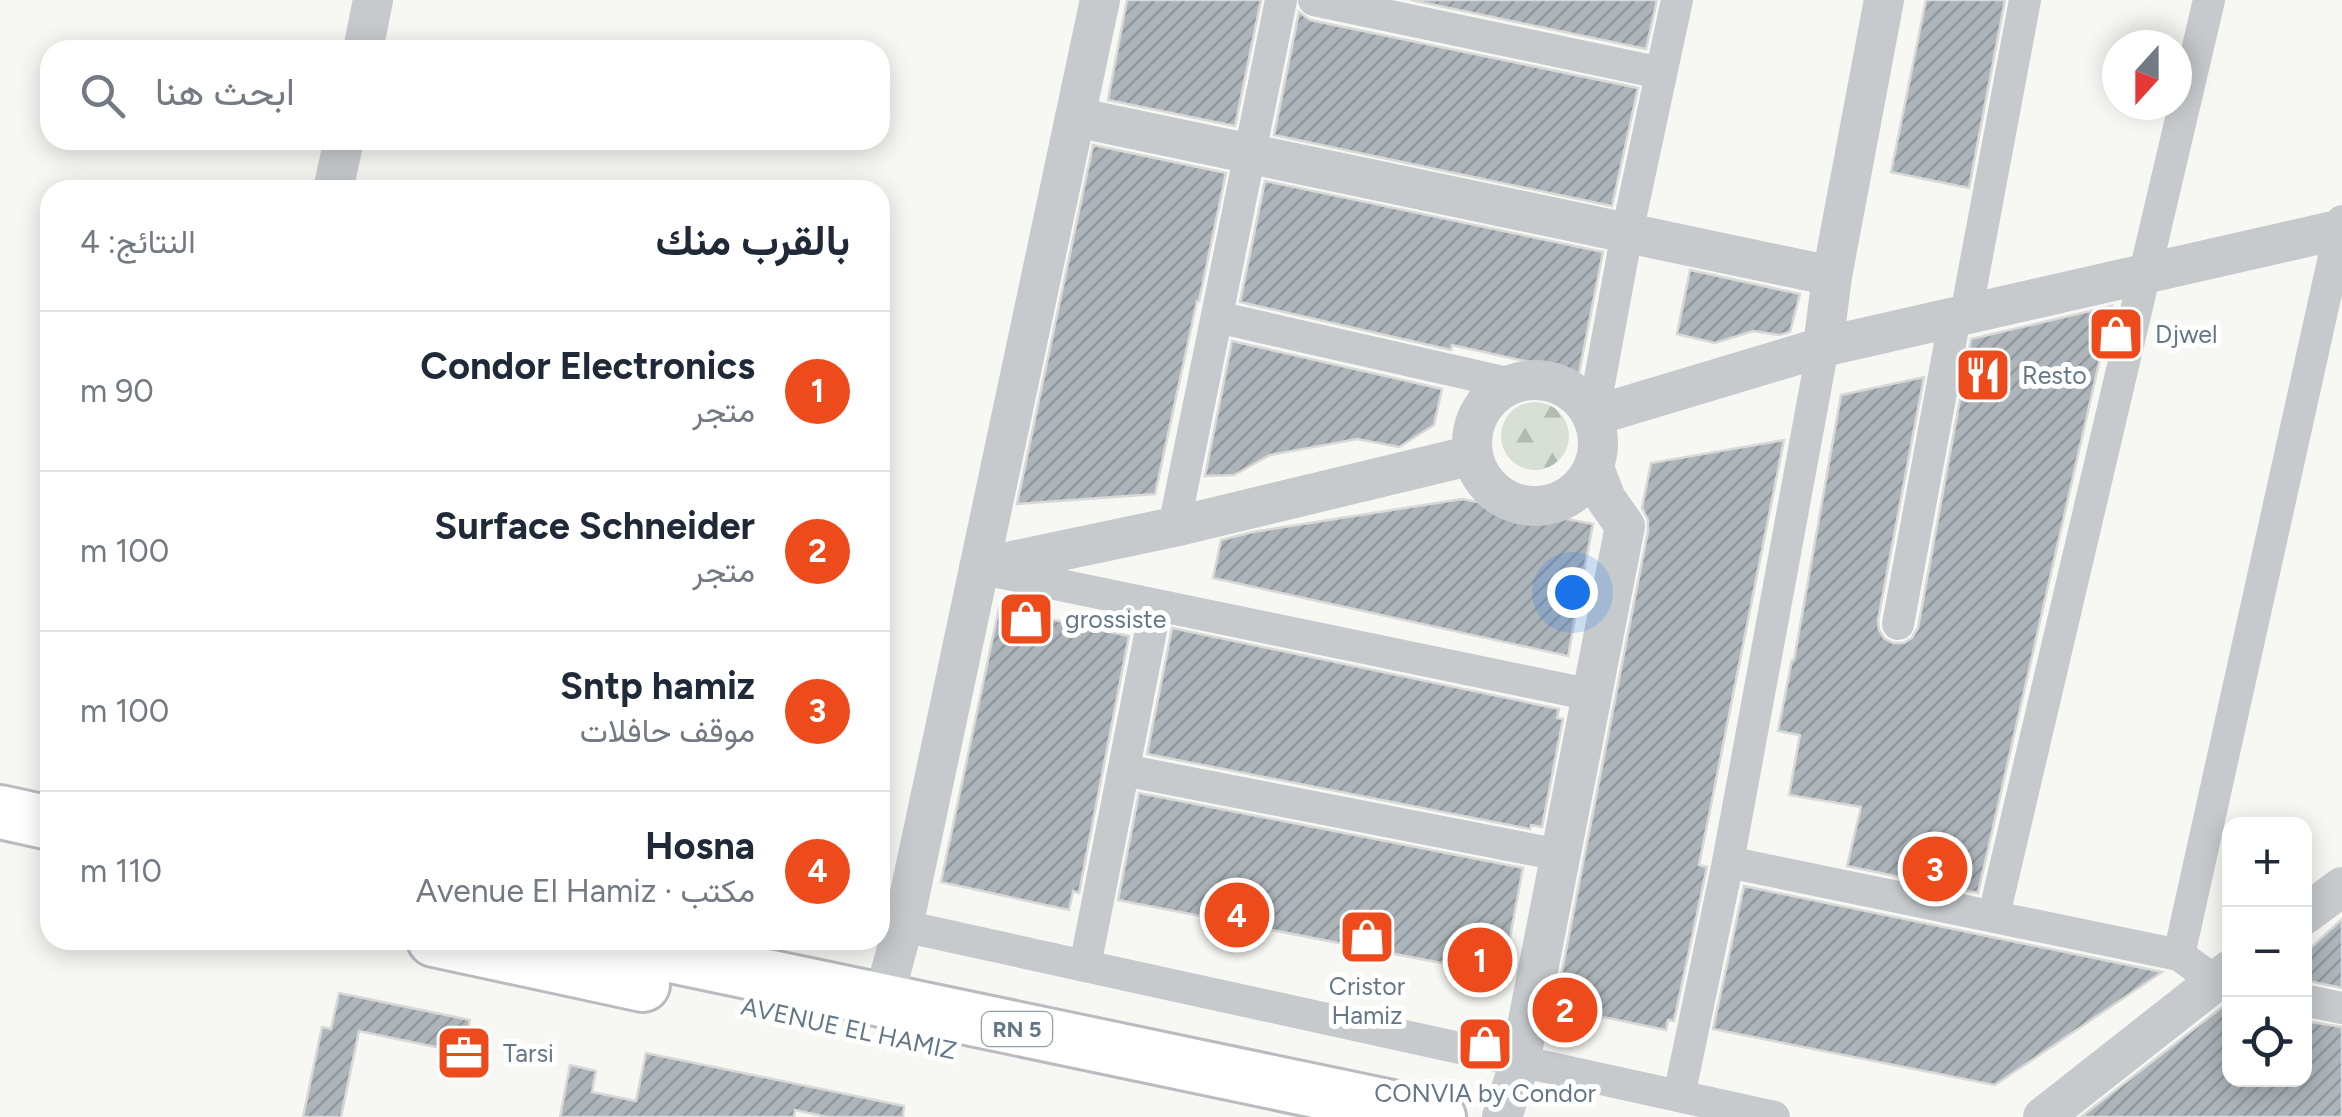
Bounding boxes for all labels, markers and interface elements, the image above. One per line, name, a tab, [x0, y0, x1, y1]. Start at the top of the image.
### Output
north arrow	[2102, 30, 2192, 120]
search box	[40, 40, 890, 150]
icon: search	[75, 68, 130, 123]
text: ابحث هنا	[155, 69, 295, 115]
text: بالقرب منك	[656, 215, 850, 266]
text: النتائج: 4	[80, 223, 196, 261]
shop icon: Djwel	[2086, 304, 2146, 364]
place label: Djwel	[2155, 319, 2217, 349]
text: Condor Electronics	[420, 343, 755, 389]
restaurant icon: Resto	[1953, 345, 2013, 405]
place label: Resto	[2022, 360, 2087, 390]
text: 90 m	[80, 372, 154, 410]
text: 1	[811, 372, 824, 410]
text: متجر	[692, 392, 755, 430]
text: Surface Schneider	[434, 503, 755, 549]
text: 100 m	[80, 532, 169, 570]
text: 2	[808, 532, 827, 570]
text: متجر	[692, 552, 755, 590]
your location	[1547, 567, 1598, 618]
shop icon: grossiste	[996, 589, 1056, 649]
place label: grossiste	[1065, 604, 1166, 634]
text: Sntp hamiz	[560, 663, 755, 709]
text: 100 m	[80, 692, 169, 730]
text: 3	[809, 692, 826, 730]
text: موقف حافلات	[580, 712, 755, 750]
map controls	[2222, 817, 2312, 1087]
button: +	[2222, 817, 2312, 907]
text: Hosna	[645, 823, 755, 869]
pin: 3	[1902, 832, 1968, 906]
text: 110 m	[80, 852, 162, 890]
text: 4	[807, 852, 828, 890]
text: مكتب · Avenue El Hamiz	[416, 872, 755, 910]
pin: 4	[1204, 878, 1270, 952]
shop icon: Cristor Hamiz	[1337, 907, 1397, 967]
button: −	[2222, 907, 2312, 997]
pin: 1	[1448, 922, 1512, 998]
place label: Cristor Hamiz	[1329, 971, 1406, 1030]
pin: 2	[1532, 972, 1598, 1048]
street label: AVENUE EL HAMIZ	[738, 990, 960, 1066]
button: locate	[2222, 997, 2312, 1087]
road number: RN 5	[982, 1012, 1052, 1046]
shop icon: CONVIA by Condor	[1455, 1014, 1515, 1074]
office icon: Tarsi	[434, 1023, 494, 1083]
place label: Tarsi	[503, 1038, 554, 1068]
place label: CONVIA by Condor	[1374, 1078, 1596, 1108]

